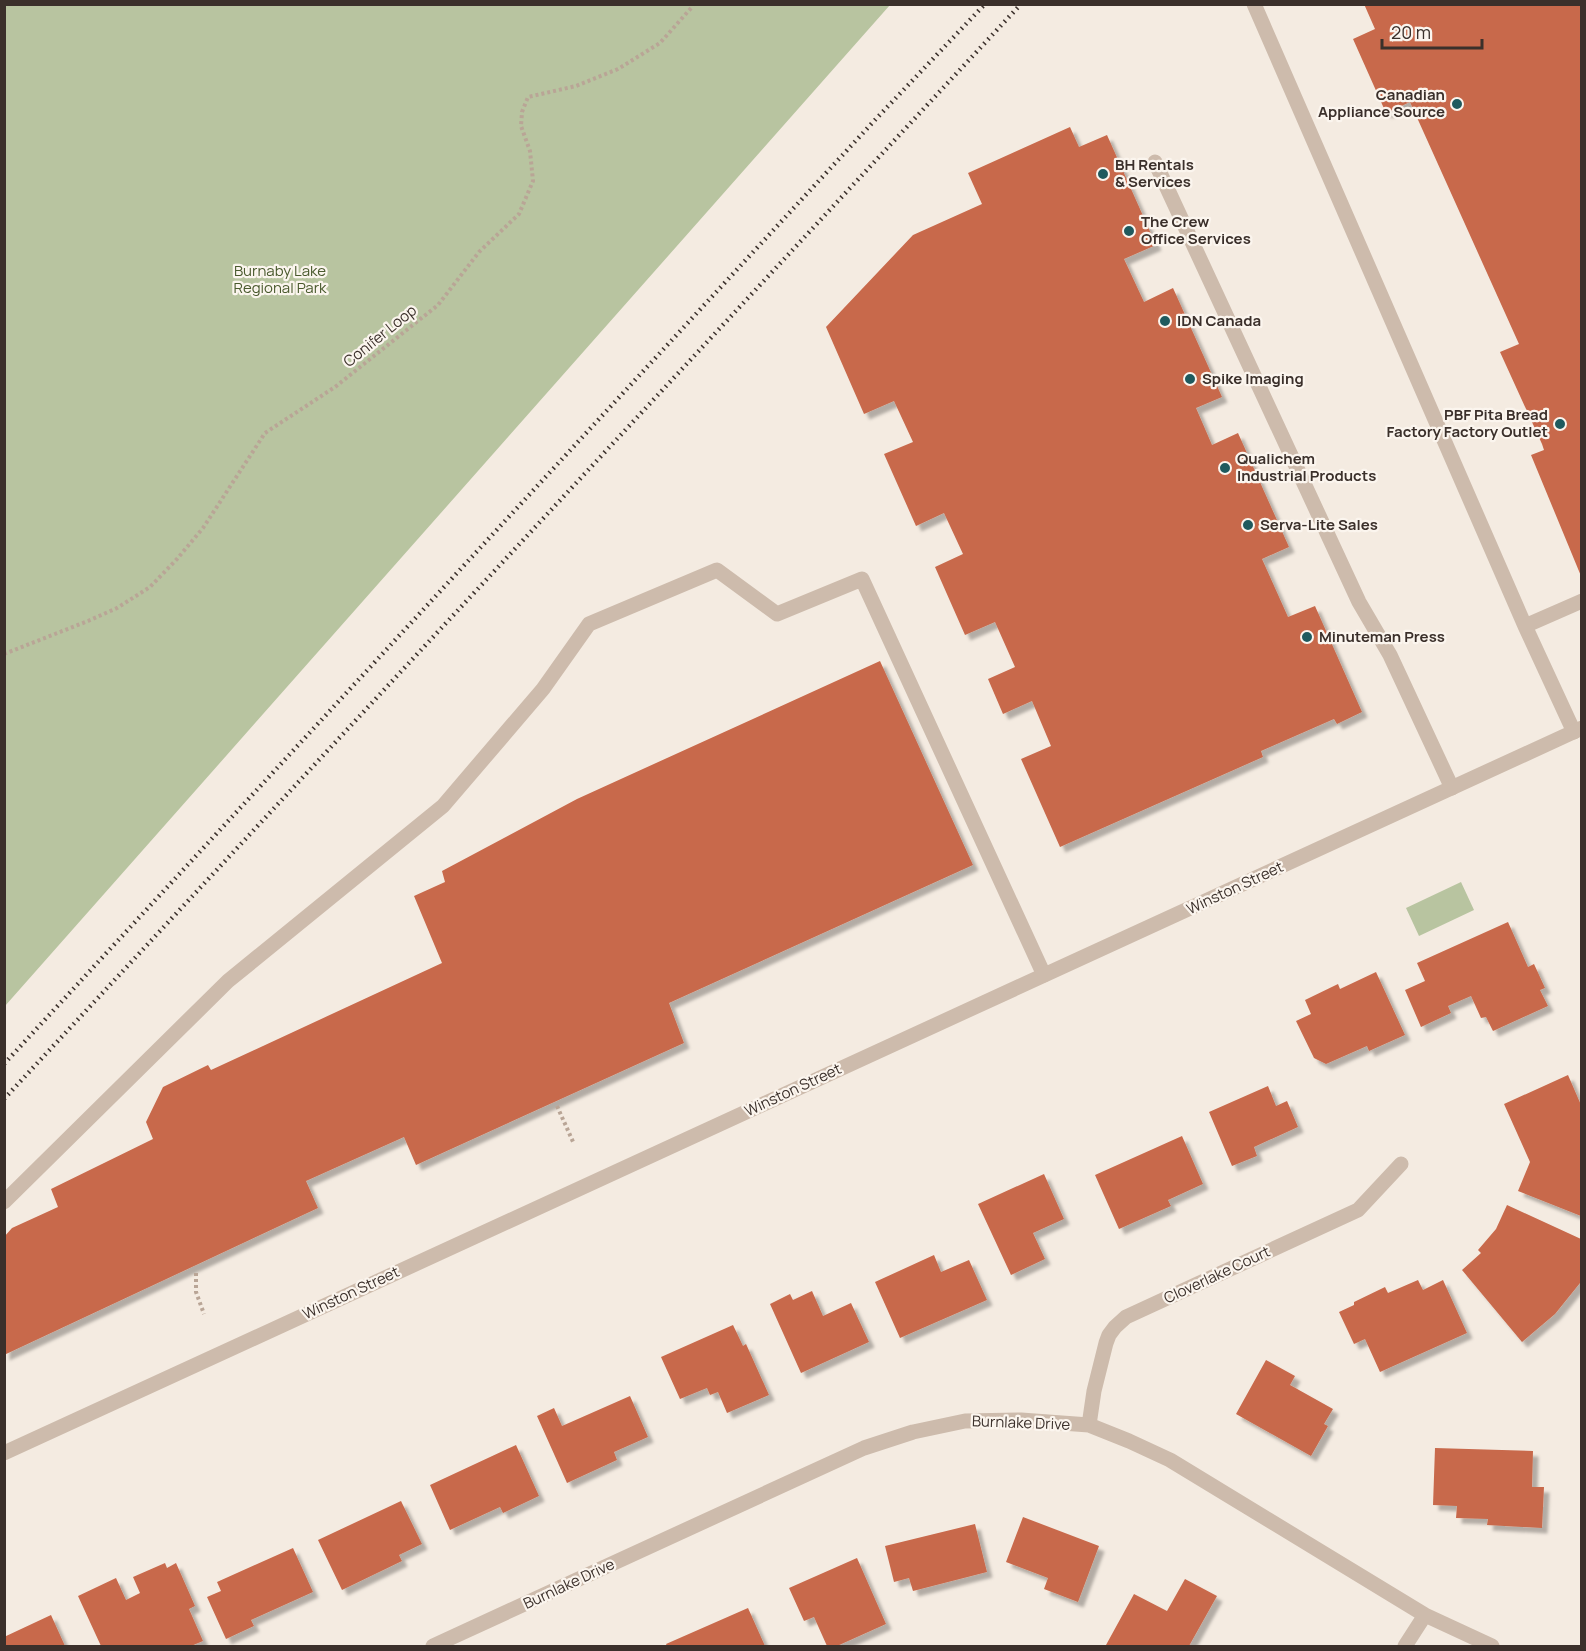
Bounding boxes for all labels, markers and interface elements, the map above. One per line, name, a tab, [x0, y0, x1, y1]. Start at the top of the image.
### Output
scale bar	[1382, 12, 1482, 50]
text: 20 m	[1391, 20, 1431, 44]
place label: Canadian Appliance Source	[1318, 84, 1445, 122]
marker: Canadian Appliance Source	[1450, 97, 1464, 111]
place label: BH Rentals & Services	[1115, 154, 1194, 192]
marker: BH Rentals & Services	[1096, 167, 1110, 181]
place label: The Crew Office Services	[1141, 211, 1251, 249]
marker: The Crew Office Services	[1122, 224, 1136, 238]
park label: Burnaby Lake Regional Park	[233, 260, 327, 298]
street label: Conifer Loop	[339, 300, 421, 372]
place label: IDN Canada	[1177, 310, 1261, 331]
marker: IDN Canada	[1158, 314, 1172, 328]
place label: Spike Imaging	[1202, 368, 1304, 389]
marker: Spike Imaging	[1183, 372, 1197, 386]
place label: PBF Pita Bread Factory Factory Outlet	[1387, 404, 1548, 442]
marker: PBF Pita Bread Factory Factory Outlet	[1553, 417, 1567, 431]
place label: Qualichem Industrial Products	[1237, 448, 1376, 486]
marker: Qualichem Industrial Products	[1218, 461, 1232, 475]
place label: Serva-Lite Sales	[1260, 514, 1378, 535]
marker: Serva-Lite Sales	[1241, 518, 1255, 532]
place label: Minuteman Press	[1319, 626, 1445, 647]
marker: Minuteman Press	[1300, 630, 1314, 644]
street label: Winston Street	[1183, 856, 1287, 919]
street label: Winston Street	[741, 1058, 845, 1121]
street label: Cloverlake Court	[1160, 1241, 1273, 1308]
street label: Winston Street	[299, 1261, 403, 1324]
street label: Burnlake Drive	[971, 1410, 1071, 1435]
street label: Burnlake Drive	[520, 1553, 618, 1614]

